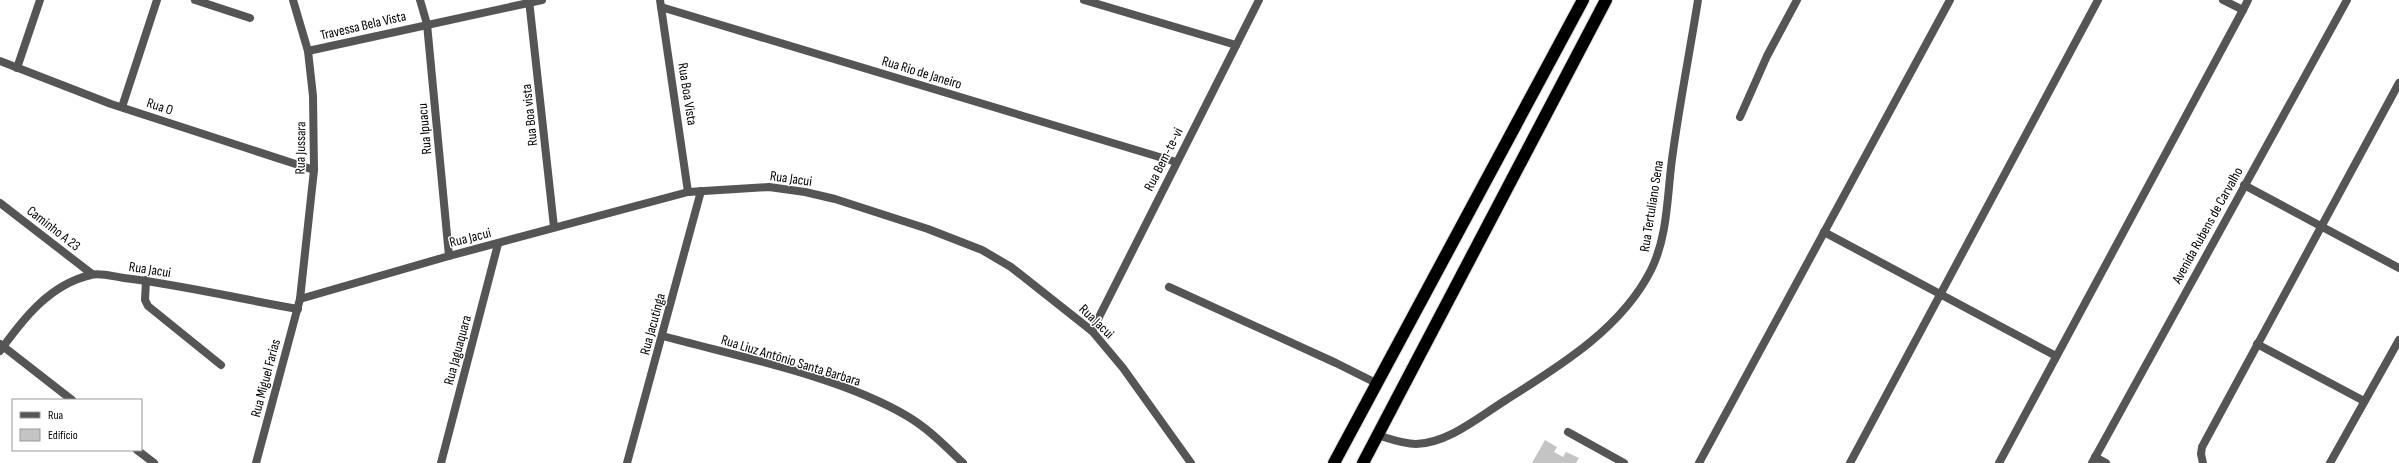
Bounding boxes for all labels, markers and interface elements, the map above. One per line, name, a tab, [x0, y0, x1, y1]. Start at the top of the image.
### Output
street label: Travessa Bela Vista	[318, 7, 408, 44]
street label: Rua Rio de Janeiro	[880, 52, 964, 93]
street label: Rua Boa Vista	[674, 62, 701, 127]
street label: Rua Boa vista	[518, 83, 541, 147]
street label: Rua O	[144, 94, 175, 119]
street label: Rua Ipuacu	[414, 103, 435, 155]
street label: Rua Jussara	[292, 121, 309, 175]
street label: Rua Bem-te-vi	[1140, 125, 1187, 194]
street label: Rua Tertuliano Sena	[1636, 159, 1667, 253]
street label: Avenida Rubens de Carvalho	[2168, 164, 2247, 287]
street label: Rua Jacui	[769, 167, 813, 190]
street label: Caminho A 23	[23, 202, 84, 255]
street label: Rua Jacui	[448, 224, 493, 251]
street label: Rua Jacui	[128, 258, 172, 281]
street label: Rua Jacutinga	[636, 291, 669, 357]
street label: Rua Jacui	[1076, 301, 1118, 342]
street label: Rua Jaguaquara	[440, 314, 475, 387]
street label: Rua Liuz Antônio Santa Barbara	[719, 331, 863, 390]
street label: Rua Miguel Farias	[247, 337, 284, 419]
legend	[12, 399, 142, 451]
text: Rua	[48, 408, 64, 423]
text: Edifício	[48, 428, 78, 443]

